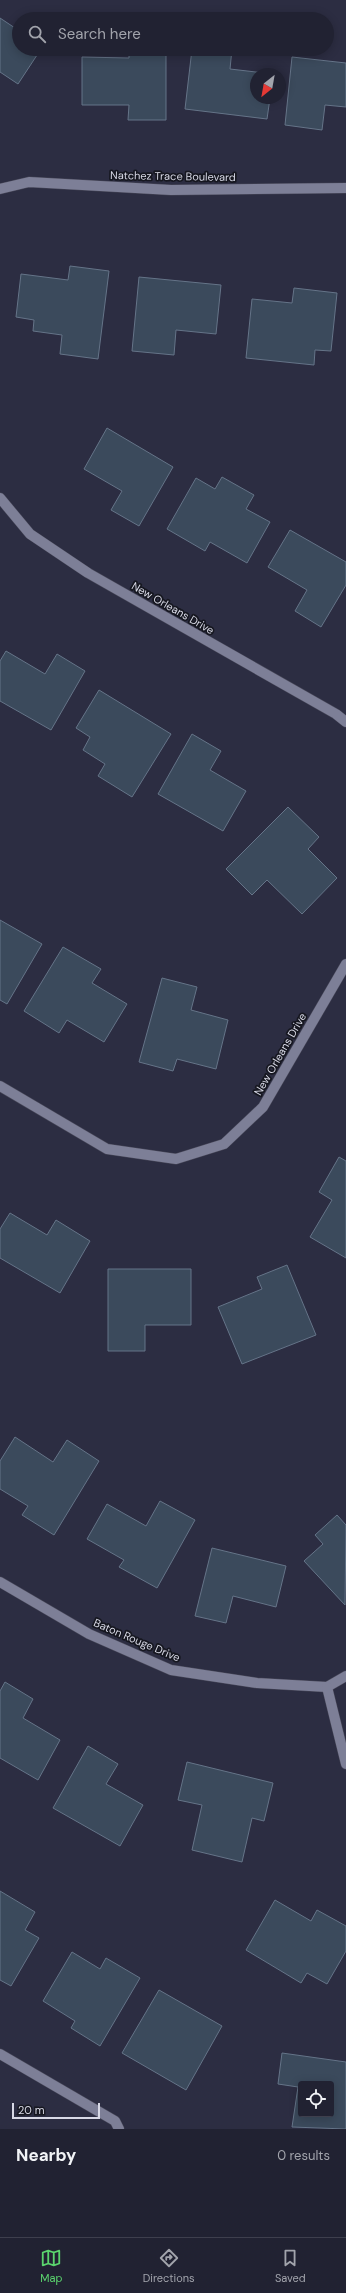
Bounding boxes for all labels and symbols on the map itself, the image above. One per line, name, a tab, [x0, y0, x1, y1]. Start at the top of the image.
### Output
north arrow	[250, 68, 286, 104]
street label: Natchez Trace Boulevard	[110, 168, 236, 184]
street label: New Orleans Drive	[129, 579, 217, 637]
street label: New Orleans Drive	[251, 1010, 309, 1098]
street label: Baton Rouge Drive	[92, 1615, 182, 1665]
scale bar	[12, 2101, 100, 2120]

